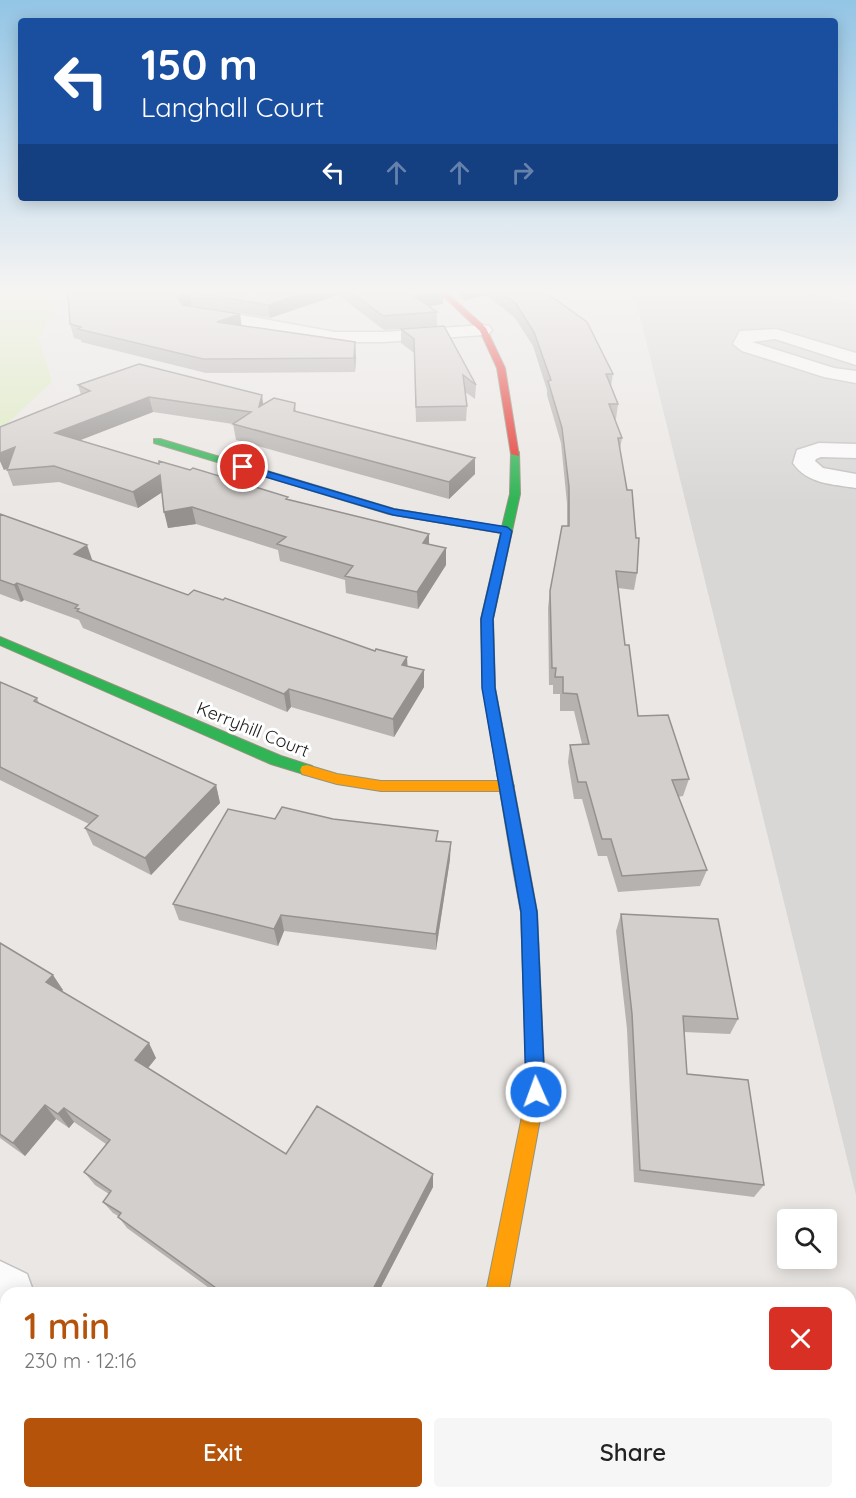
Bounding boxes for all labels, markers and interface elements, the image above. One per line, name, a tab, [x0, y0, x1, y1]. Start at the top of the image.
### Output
text: 150 m	[141, 38, 258, 91]
icon: left	[42, 42, 120, 120]
text: Langhall Court	[141, 90, 325, 124]
icon: left	[317, 156, 350, 189]
icon: ahead	[380, 156, 413, 189]
icon: ahead	[443, 156, 476, 189]
icon: right	[506, 156, 539, 189]
pin	[217, 441, 268, 492]
icon: arrive	[226, 450, 259, 483]
street label: Kerryhill Court	[193, 696, 313, 762]
position arrow	[504, 1060, 568, 1124]
map controls	[777, 1209, 837, 1269]
button: search	[777, 1209, 837, 1269]
text: 1 min	[24, 1303, 110, 1348]
button: close	[769, 1307, 832, 1370]
text: 230 m · 12:16	[24, 1348, 136, 1373]
button: Exit	[24, 1418, 422, 1487]
button: Share	[434, 1418, 832, 1487]

